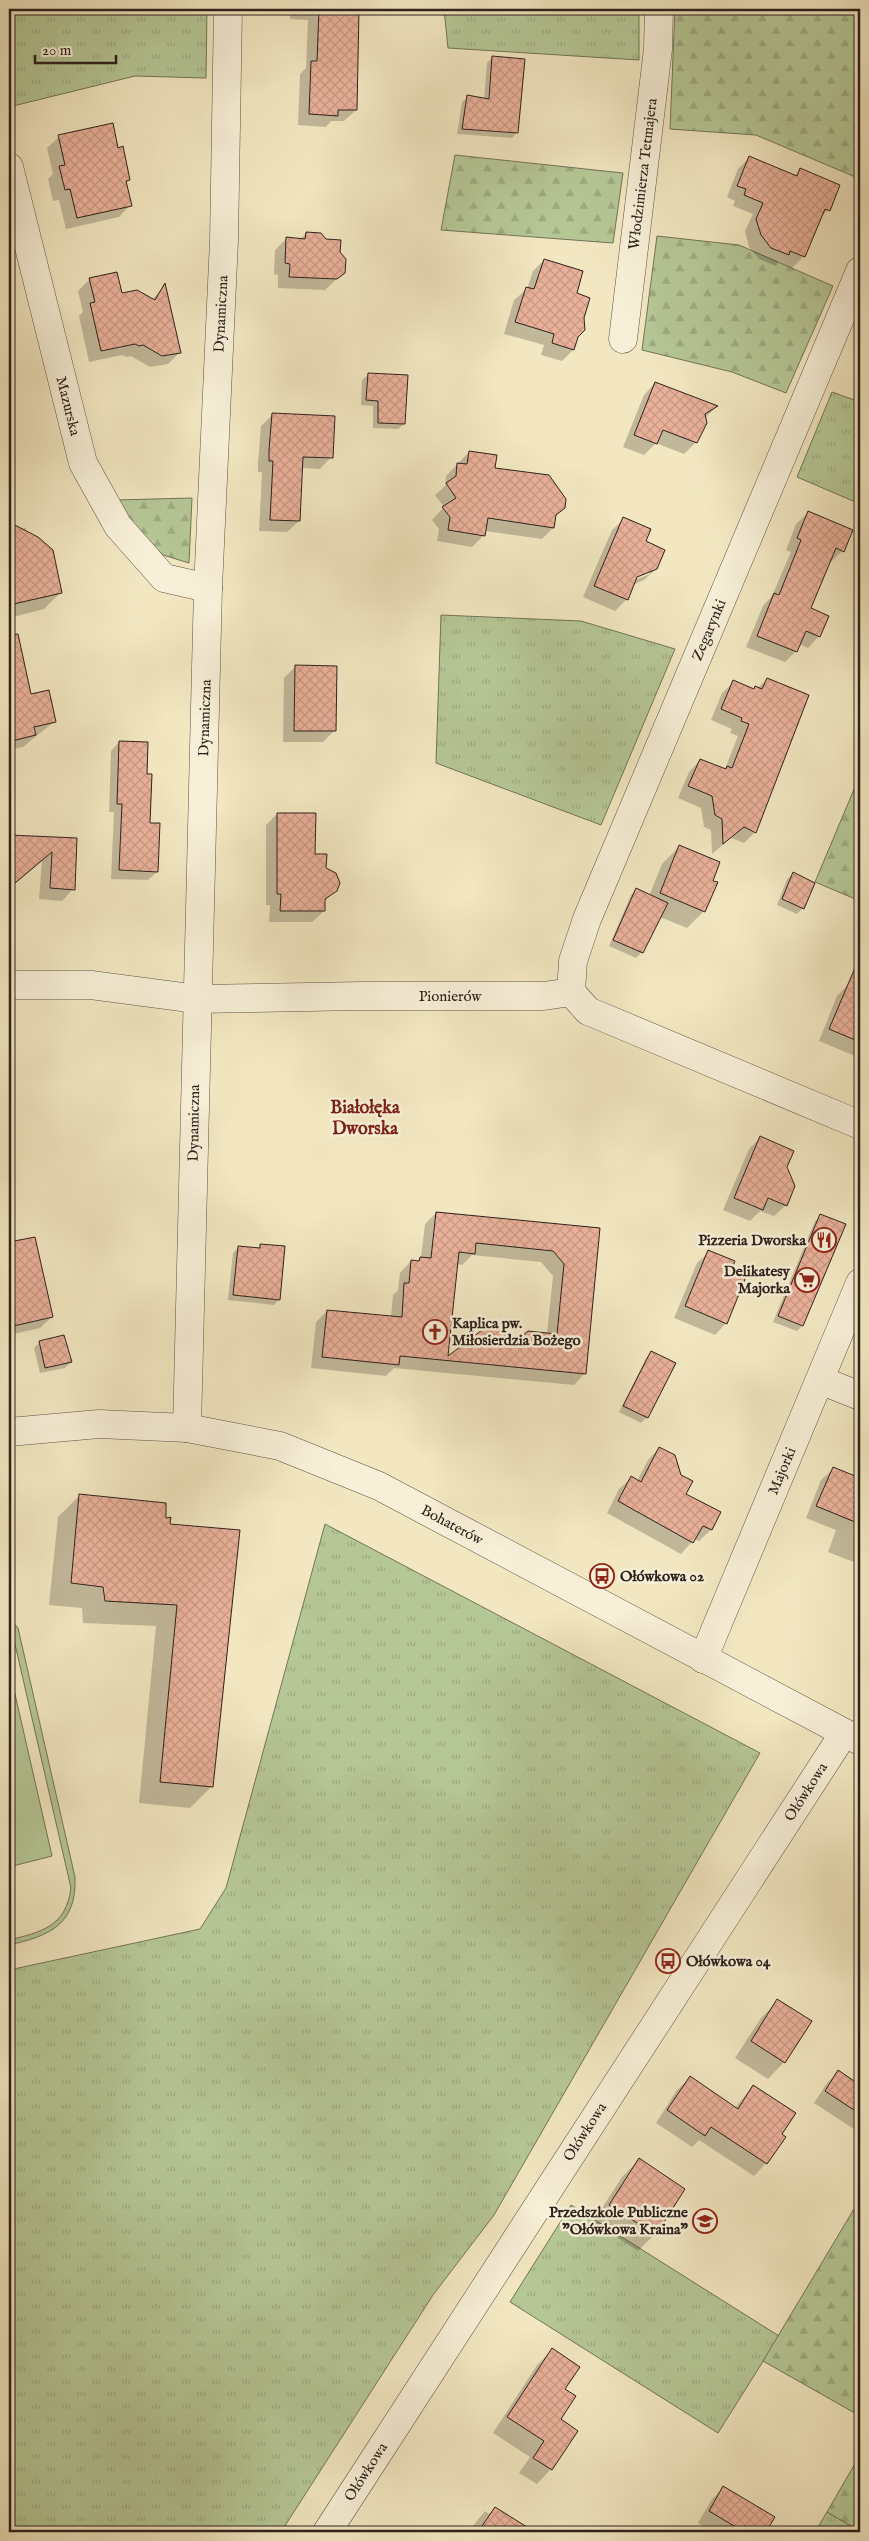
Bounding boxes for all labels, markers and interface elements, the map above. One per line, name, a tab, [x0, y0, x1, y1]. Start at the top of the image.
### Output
scale bar	[35, 32, 116, 64]
text: 20 m	[42, 41, 72, 60]
street label: Włodzimierza Tetmajera	[624, 97, 662, 251]
street label: Dynamiczna	[209, 274, 233, 353]
street label: Mazurska	[51, 374, 85, 438]
street label: Zegarynki	[688, 596, 730, 664]
street label: Dynamiczna	[194, 679, 216, 757]
street label: Pionierów	[419, 987, 483, 1006]
street label: Dynamiczna	[184, 1084, 204, 1162]
district label: Białołęka Dworska	[330, 1097, 401, 1141]
restaurant icon: Pizzeria Dworska	[811, 1227, 837, 1253]
place label: Pizzeria Dworska	[698, 1231, 807, 1250]
place label: Delikatesy Majorka	[724, 1262, 791, 1298]
supermarket icon: Delikatesy Majorka	[794, 1267, 820, 1293]
place label: Kaplica pw. Miłosierdzia Bożego	[452, 1314, 581, 1350]
church icon: Kaplica pw. Miłosierdzia Bożego	[422, 1319, 448, 1345]
street label: Majorki	[764, 1444, 800, 1498]
street label: Bohaterów	[418, 1501, 487, 1550]
bus stop icon: Ołówkowa 02	[589, 1563, 615, 1589]
place label: Ołówkowa 02	[620, 1567, 704, 1586]
street label: Ołówkowa	[780, 1759, 832, 1825]
bus stop icon: Ołówkowa 04	[655, 1948, 681, 1974]
place label: Ołówkowa 04	[686, 1952, 771, 1971]
street label: Ołówkowa	[559, 2099, 611, 2165]
place label: Przedszkole Publiczne "Ołówkowa Kraina"	[549, 2203, 688, 2239]
school or university icon: Przedszkole Publiczne "Ołówkowa Kraina"	[692, 2208, 718, 2234]
street label: Ołówkowa	[340, 2439, 392, 2505]

